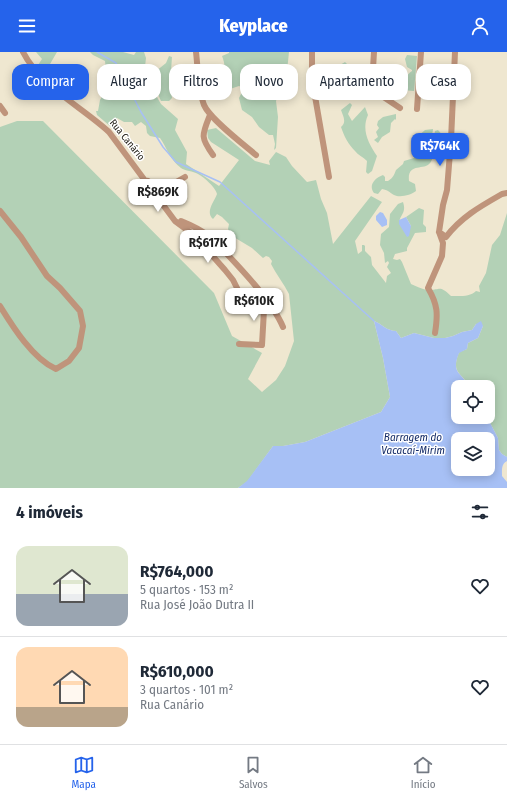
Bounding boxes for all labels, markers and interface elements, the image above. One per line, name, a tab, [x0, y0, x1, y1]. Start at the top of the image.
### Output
icon: menu	[16, 15, 38, 37]
text: Keyplace	[219, 15, 288, 37]
icon: person	[469, 15, 491, 37]
chip: Comprar	[12, 64, 89, 100]
chip: Alugar	[97, 64, 161, 100]
chip: Filtros	[169, 64, 232, 100]
chip: Novo	[240, 64, 298, 100]
chip: Apartamento	[306, 64, 408, 100]
chip: Casa	[416, 64, 471, 100]
street label: Rua Canário	[107, 117, 147, 163]
pin: R$764K	[407, 133, 473, 167]
text: R$764K	[420, 138, 460, 153]
pin: R$869K	[125, 179, 191, 213]
text: R$869K	[137, 184, 179, 199]
pin: R$617K	[175, 230, 241, 264]
text: R$617K	[189, 235, 227, 250]
pin: R$610K	[221, 288, 287, 322]
text: R$610K	[234, 293, 274, 308]
map controls	[451, 380, 495, 476]
button: locate	[451, 380, 495, 424]
water label: Barragem do Vacacaí-Mirim	[381, 431, 445, 457]
button: layers	[451, 432, 495, 476]
icon: filters	[469, 501, 491, 523]
text: 4 imóveis	[16, 502, 83, 523]
text: R$764,000	[140, 561, 214, 582]
icon: home	[48, 562, 96, 610]
icon: heart	[469, 575, 491, 597]
text: 5 quartos · 153 m²	[140, 582, 234, 597]
text: Rua José João Dutra II	[140, 597, 254, 612]
text: R$610,000	[140, 661, 214, 682]
icon: home	[48, 663, 96, 711]
icon: heart	[469, 676, 491, 698]
text: 3 quartos · 101 m²	[140, 682, 233, 697]
text: Rua Canário	[140, 697, 204, 712]
tab: Mapa	[72, 754, 96, 791]
tab: Salvos	[239, 754, 268, 791]
tab: Início	[411, 754, 435, 791]

